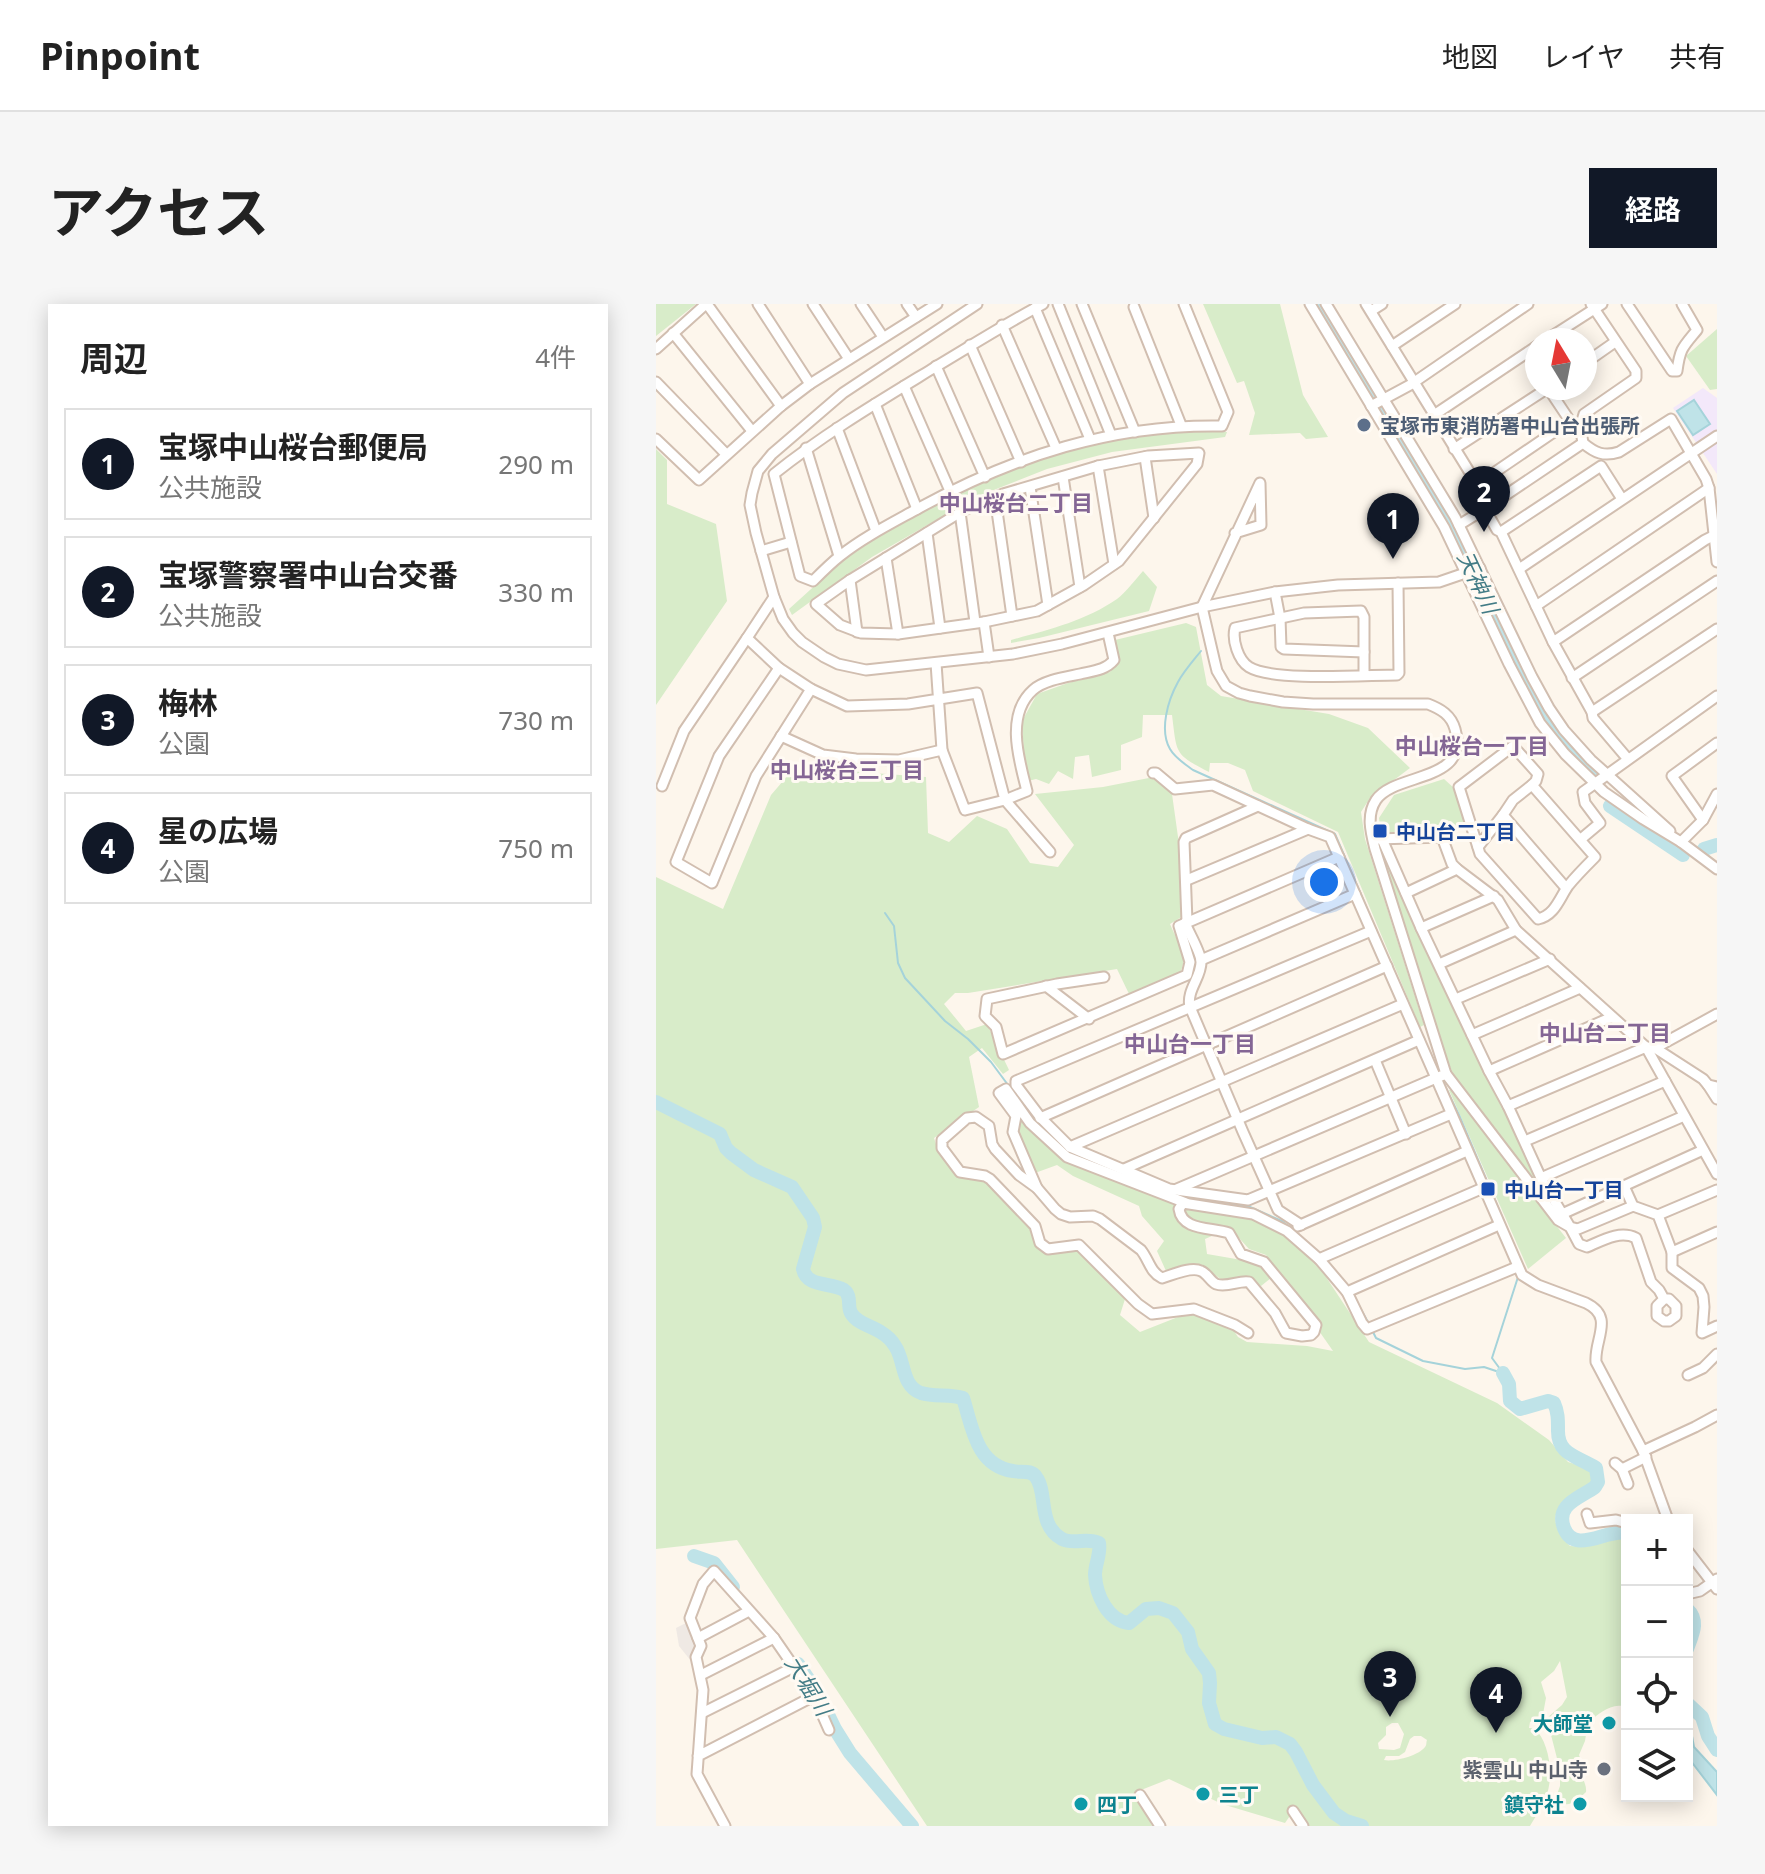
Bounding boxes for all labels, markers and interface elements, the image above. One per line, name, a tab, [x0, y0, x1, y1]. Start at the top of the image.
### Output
text: Pinpoint	[40, 29, 200, 81]
text: 地図	[1442, 37, 1498, 75]
text: レイヤ	[1542, 37, 1625, 75]
text: 共有	[1669, 37, 1725, 75]
button: 経路	[1589, 168, 1717, 248]
text: アクセス	[48, 173, 269, 249]
north arrow	[1525, 328, 1597, 400]
text: 周辺	[80, 335, 148, 381]
text: 4件	[535, 339, 576, 375]
place label: 宝塚市東消防署中山台出張所	[1380, 412, 1640, 439]
marker: 宝塚市東消防署中山台出張所	[1355, 416, 1373, 434]
text: 宝塚中山桜台郵便局	[158, 426, 428, 467]
text: 1	[101, 446, 115, 482]
text: 290 m	[498, 446, 574, 482]
pin: 2	[1458, 466, 1510, 532]
text: 公共施設	[158, 469, 262, 505]
district label: 中山桜台二丁目	[939, 487, 1093, 517]
pin: 1	[1367, 493, 1419, 559]
water label: 天神川	[1451, 546, 1507, 620]
text: 宝塚警察署中山台交番	[158, 554, 458, 595]
text: 2	[101, 574, 115, 610]
text: 330 m	[498, 574, 574, 610]
text: 公共施設	[158, 597, 262, 633]
text: 梅林	[158, 682, 218, 723]
text: 3	[101, 702, 115, 738]
text: 730 m	[498, 702, 574, 738]
text: 公園	[158, 725, 210, 761]
district label: 中山桜台一丁目	[1395, 730, 1549, 760]
district label: 中山桜台三丁目	[770, 754, 924, 784]
text: 星の広場	[158, 810, 278, 851]
place label: 中山台二丁目	[1396, 818, 1516, 845]
marker: 中山台二丁目	[1371, 822, 1389, 840]
text: 4	[101, 830, 115, 866]
text: 750 m	[498, 830, 574, 866]
text: 公園	[158, 853, 210, 889]
your location	[1304, 862, 1344, 902]
district label: 中山台二丁目	[1539, 1017, 1671, 1047]
district label: 中山台一丁目	[1124, 1028, 1256, 1058]
place label: 中山台一丁目	[1504, 1176, 1624, 1203]
marker: 中山台一丁目	[1479, 1180, 1497, 1198]
map controls	[1621, 1514, 1693, 1802]
button: +	[1621, 1514, 1693, 1586]
button: −	[1621, 1586, 1693, 1658]
water label: 大堀川	[779, 1649, 840, 1723]
pin: 3	[1364, 1651, 1416, 1717]
button: locate	[1621, 1658, 1693, 1730]
pin: 4	[1470, 1667, 1522, 1733]
place label: 大師堂	[1533, 1710, 1593, 1737]
marker: 大師堂	[1600, 1714, 1618, 1732]
button: layers	[1621, 1730, 1693, 1802]
place label: 紫雲山 中山寺	[1463, 1756, 1588, 1783]
marker: 紫雲山 中山寺	[1595, 1760, 1613, 1778]
place label: 三丁	[1219, 1781, 1259, 1808]
marker: 三丁	[1194, 1785, 1212, 1803]
place label: 四丁	[1097, 1791, 1137, 1818]
place label: 鎮守社	[1504, 1791, 1564, 1818]
marker: 四丁	[1072, 1795, 1090, 1813]
marker: 鎮守社	[1571, 1795, 1589, 1813]

